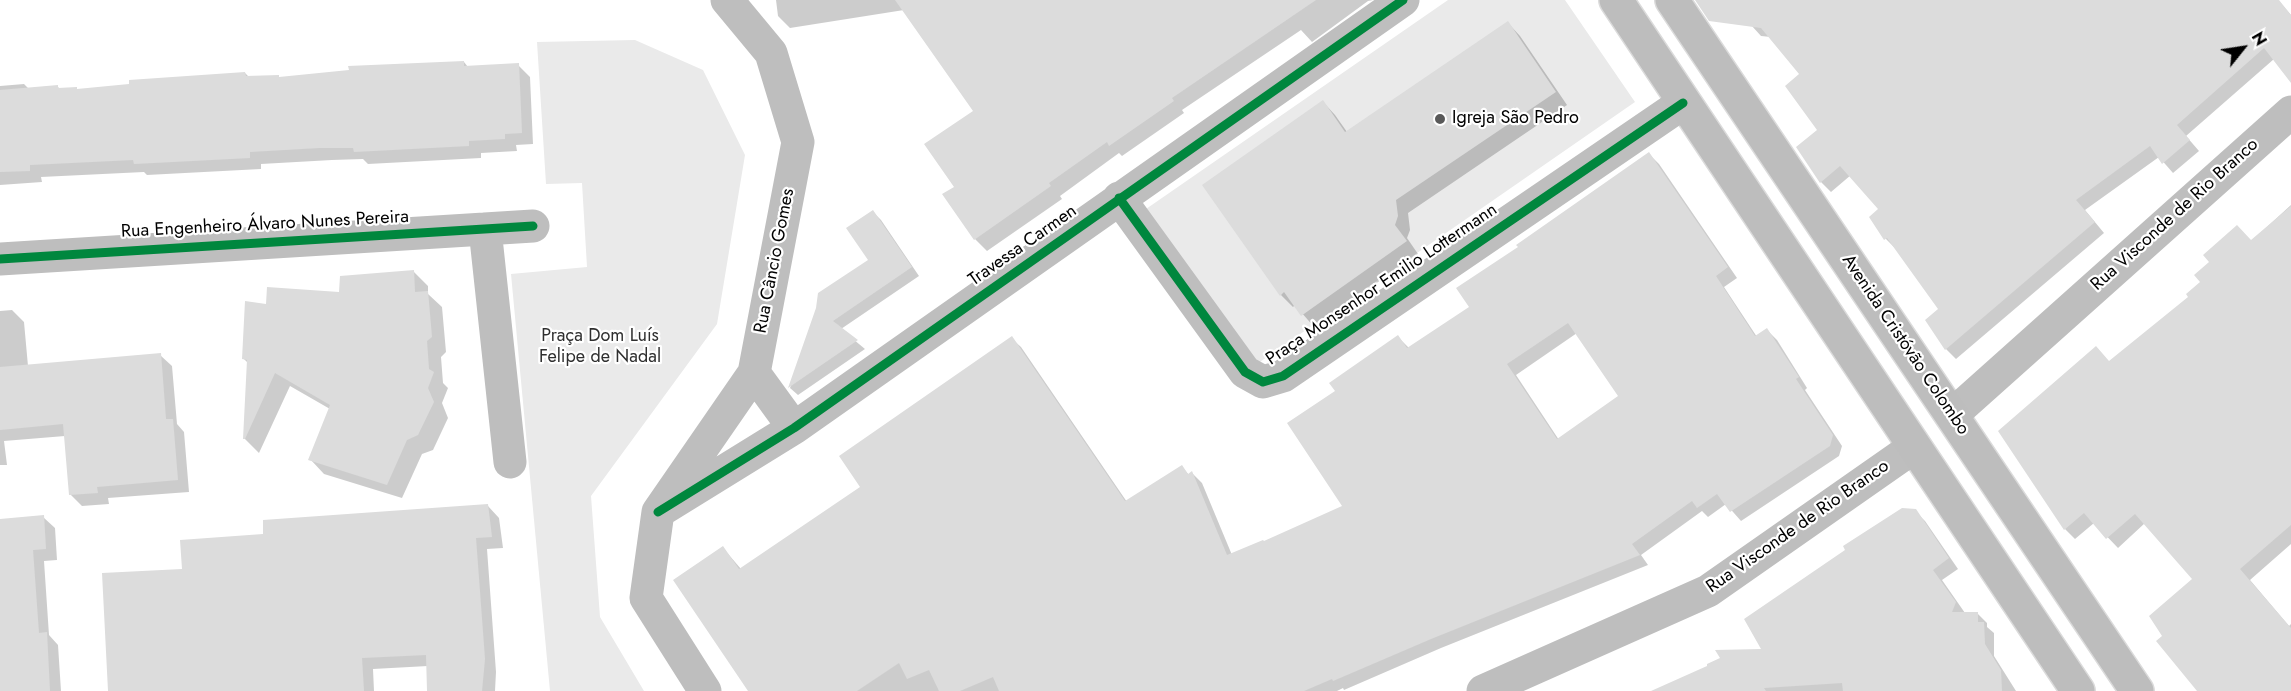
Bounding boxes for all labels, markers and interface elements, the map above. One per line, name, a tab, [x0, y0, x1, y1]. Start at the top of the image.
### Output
north arrow	[2213, 18, 2273, 78]
text: N	[2246, 27, 2272, 50]
place label: Igreja São Pedro	[1452, 108, 1579, 130]
marker: Igreja São Pedro	[1433, 112, 1447, 126]
street label: Rua Visconde de Rio Branco	[2087, 134, 2263, 296]
street label: Rua Câncio Gomes	[750, 187, 800, 335]
street label: Praça Monsenhor Emilio Lottermann	[1262, 199, 1502, 371]
street label: Travessa Carmen	[965, 201, 1081, 291]
street label: Rua Engenheiro Álvaro Nunes Pereira	[121, 207, 409, 243]
street label: Avenida Cristóvão Colombo	[1837, 251, 1973, 439]
park label: Praça Dom Luís Felipe de Nadal	[539, 326, 661, 368]
street label: Rua Visconde de Rio Branco	[1703, 456, 1893, 598]

